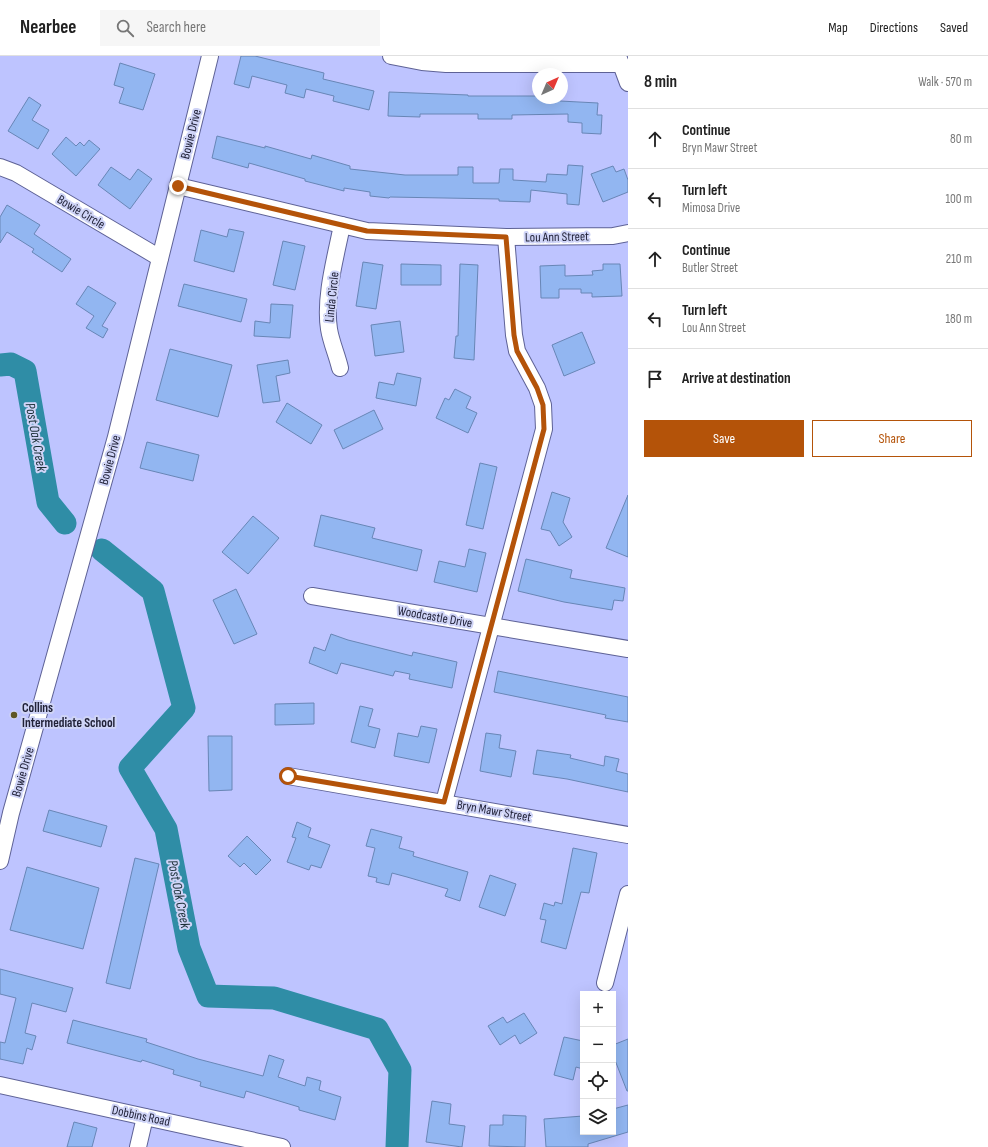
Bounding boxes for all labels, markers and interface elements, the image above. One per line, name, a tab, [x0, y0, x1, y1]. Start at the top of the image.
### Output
search box	[100, 10, 380, 46]
text: Nearbee	[20, 16, 76, 39]
icon: search	[114, 17, 136, 39]
text: Search here	[146, 18, 206, 37]
text: Map	[828, 19, 848, 36]
text: Directions	[870, 19, 918, 36]
text: Saved	[940, 19, 968, 36]
north arrow	[532, 68, 568, 104]
text: 8 min	[644, 72, 677, 92]
text: Walk · 570 m	[918, 74, 972, 90]
street label: Bowie Drive	[177, 107, 205, 161]
text: Continue	[682, 121, 731, 140]
icon: ahead	[644, 128, 666, 150]
text: 80 m	[950, 131, 972, 147]
text: Bryn Mawr Street	[682, 140, 757, 156]
route end	[169, 177, 187, 195]
text: Turn left	[682, 181, 727, 200]
icon: left	[644, 188, 666, 210]
street label: Bowie Circle	[54, 191, 108, 233]
text: 100 m	[945, 191, 972, 207]
text: Mimosa Drive	[682, 200, 740, 216]
street label: Lou Ann Street	[525, 228, 589, 246]
text: Continue	[682, 241, 731, 260]
icon: ahead	[644, 248, 666, 270]
text: 210 m	[946, 251, 972, 267]
text: Butler Street	[682, 260, 738, 276]
street label: Linda Circle	[321, 271, 343, 323]
text: Turn left	[682, 301, 727, 320]
icon: left	[644, 308, 666, 330]
text: 180 m	[946, 311, 972, 327]
text: Lou Ann Street	[682, 320, 746, 336]
icon: arrive	[644, 368, 666, 390]
text: Arrive at destination	[682, 369, 791, 388]
water label: Post Oak Creek	[22, 401, 51, 473]
button: Save	[644, 420, 804, 457]
button: Share	[812, 420, 972, 457]
street label: Bowie Drive	[96, 433, 124, 487]
street label: Woodcastle Drive	[396, 603, 474, 631]
place label: Collins Intermediate School	[22, 700, 116, 731]
marker: Collins Intermediate School	[9, 710, 19, 720]
street label: Bowie Drive	[8, 745, 38, 799]
route start	[279, 767, 297, 785]
street label: Bryn Mawr Street	[455, 797, 533, 825]
water label: Post Oak Creek	[164, 858, 194, 930]
map controls	[580, 991, 616, 1135]
button: +	[580, 991, 616, 1027]
button: −	[580, 1027, 616, 1063]
button: locate	[580, 1063, 616, 1099]
button: layers	[580, 1099, 616, 1135]
street label: Dobbins Road	[110, 1102, 172, 1130]

